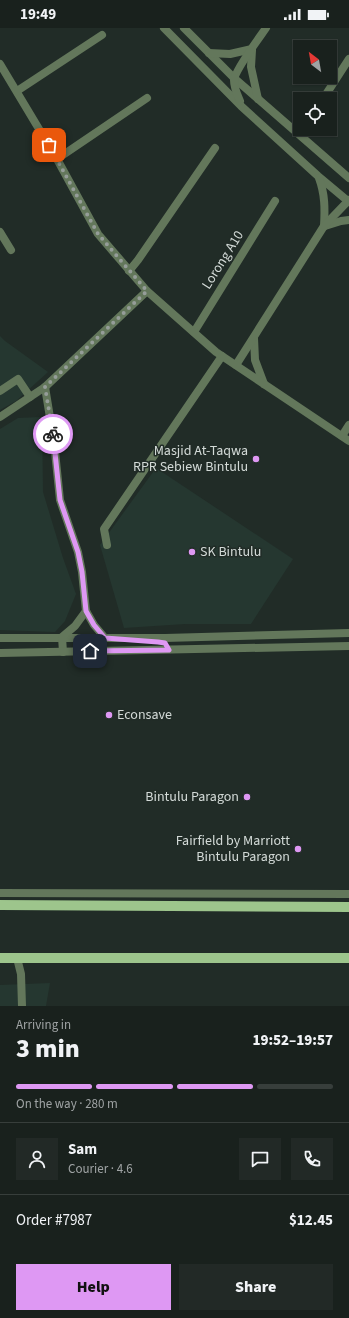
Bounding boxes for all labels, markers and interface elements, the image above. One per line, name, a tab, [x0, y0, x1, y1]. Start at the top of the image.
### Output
text: 19:49	[20, 4, 56, 25]
north arrow	[293, 40, 337, 84]
map controls	[293, 40, 337, 136]
button: locate	[293, 92, 337, 136]
pin	[32, 128, 66, 162]
icon: bag	[38, 134, 60, 156]
street label: Lorong A10	[197, 227, 249, 293]
courier	[33, 414, 73, 454]
icon: bike	[42, 423, 64, 445]
place label: Masjid At-Taqwa RPR Sebiew Bintulu	[133, 441, 248, 477]
marker: Masjid At-Taqwa RPR Sebiew Bintulu	[251, 454, 261, 464]
place label: SK Bintulu	[200, 542, 261, 562]
marker: SK Bintulu	[187, 547, 197, 557]
pin	[73, 634, 107, 668]
icon: home	[79, 640, 101, 662]
place label: Econsave	[117, 705, 172, 725]
marker: Econsave	[104, 710, 114, 720]
place label: Bintulu Paragon	[145, 787, 239, 807]
marker: Bintulu Paragon	[242, 792, 252, 802]
place label: Fairfield by Marriott Bintulu Paragon	[176, 831, 290, 867]
marker: Fairfield by Marriott Bintulu Paragon	[293, 844, 303, 854]
text: Arriving in	[16, 1016, 71, 1034]
text: 3 min	[16, 1030, 80, 1067]
text: 19:52–19:57	[252, 1030, 333, 1051]
text: On the way · 280 m	[16, 1095, 118, 1113]
button: person	[16, 1138, 58, 1180]
button: chat	[239, 1138, 281, 1180]
button: phone	[291, 1138, 333, 1180]
text: Sam	[68, 1139, 97, 1160]
text: Courier · 4.6	[68, 1160, 133, 1178]
text: Order #7987	[16, 1210, 92, 1231]
text: $12.45	[289, 1210, 333, 1231]
button: Help	[16, 1264, 171, 1310]
button: Share	[179, 1264, 333, 1310]

